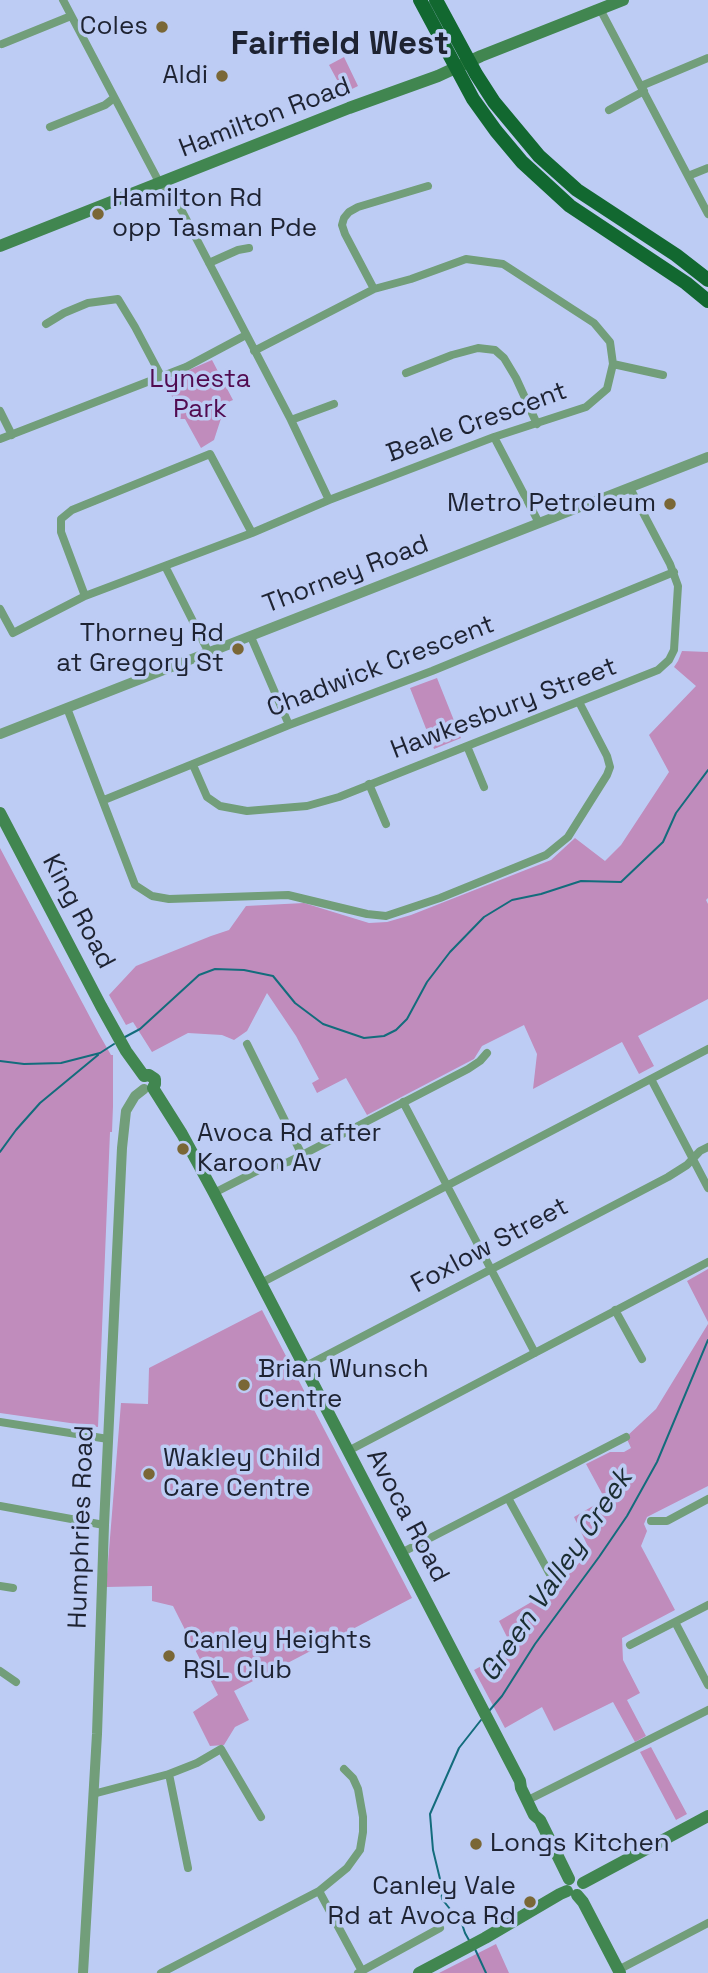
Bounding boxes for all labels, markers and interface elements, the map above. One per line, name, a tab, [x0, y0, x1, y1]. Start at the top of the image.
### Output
place label: Coles	[80, 11, 148, 43]
marker: Coles	[154, 19, 170, 35]
district label: Fairfield West	[231, 25, 449, 65]
place label: Aldi	[162, 60, 208, 92]
marker: Aldi	[214, 68, 230, 84]
street label: Hamilton Road	[175, 71, 355, 165]
place label: Hamilton Rd opp Tasman Pde	[112, 183, 317, 244]
marker: Hamilton Rd opp Tasman Pde	[90, 206, 106, 222]
park label: Lynesta Park	[149, 364, 251, 426]
street label: Beale Crescent	[383, 376, 571, 470]
place label: Metro Petroleum	[447, 488, 656, 520]
marker: Metro Petroleum	[662, 496, 678, 512]
street label: Thorney Road	[259, 529, 433, 621]
street label: Chadwick Crescent	[263, 609, 499, 725]
place label: Thorney Rd at Gregory St	[56, 618, 224, 680]
marker: Thorney Rd at Gregory St	[230, 641, 246, 657]
street label: Hawkesbury Street	[387, 652, 621, 766]
street label: King Road	[35, 849, 121, 975]
place label: Avoca Rd after Karoon Av	[197, 1118, 381, 1180]
marker: Avoca Rd after Karoon Av	[175, 1141, 191, 1157]
street label: Foxlow Street	[406, 1191, 574, 1301]
place label: Brian Wunsch Centre	[258, 1354, 429, 1416]
marker: Brian Wunsch Centre	[236, 1377, 252, 1393]
street label: Humphries Road	[63, 1425, 101, 1629]
place label: Wakley Child Care Centre	[163, 1443, 321, 1504]
street label: Avoca Road	[359, 1444, 455, 1588]
water label: Green Valley Creek	[473, 1463, 641, 1689]
marker: Wakley Child Care Centre	[141, 1466, 157, 1482]
place label: Canley Heights RSL Club	[183, 1625, 372, 1686]
marker: Canley Heights RSL Club	[161, 1648, 177, 1664]
place label: Longs Kitchen	[490, 1828, 670, 1860]
marker: Longs Kitchen	[468, 1836, 484, 1852]
place label: Canley Vale Rd at Avoca Rd	[328, 1871, 516, 1932]
marker: Canley Vale Rd at Avoca Rd	[522, 1894, 538, 1910]

